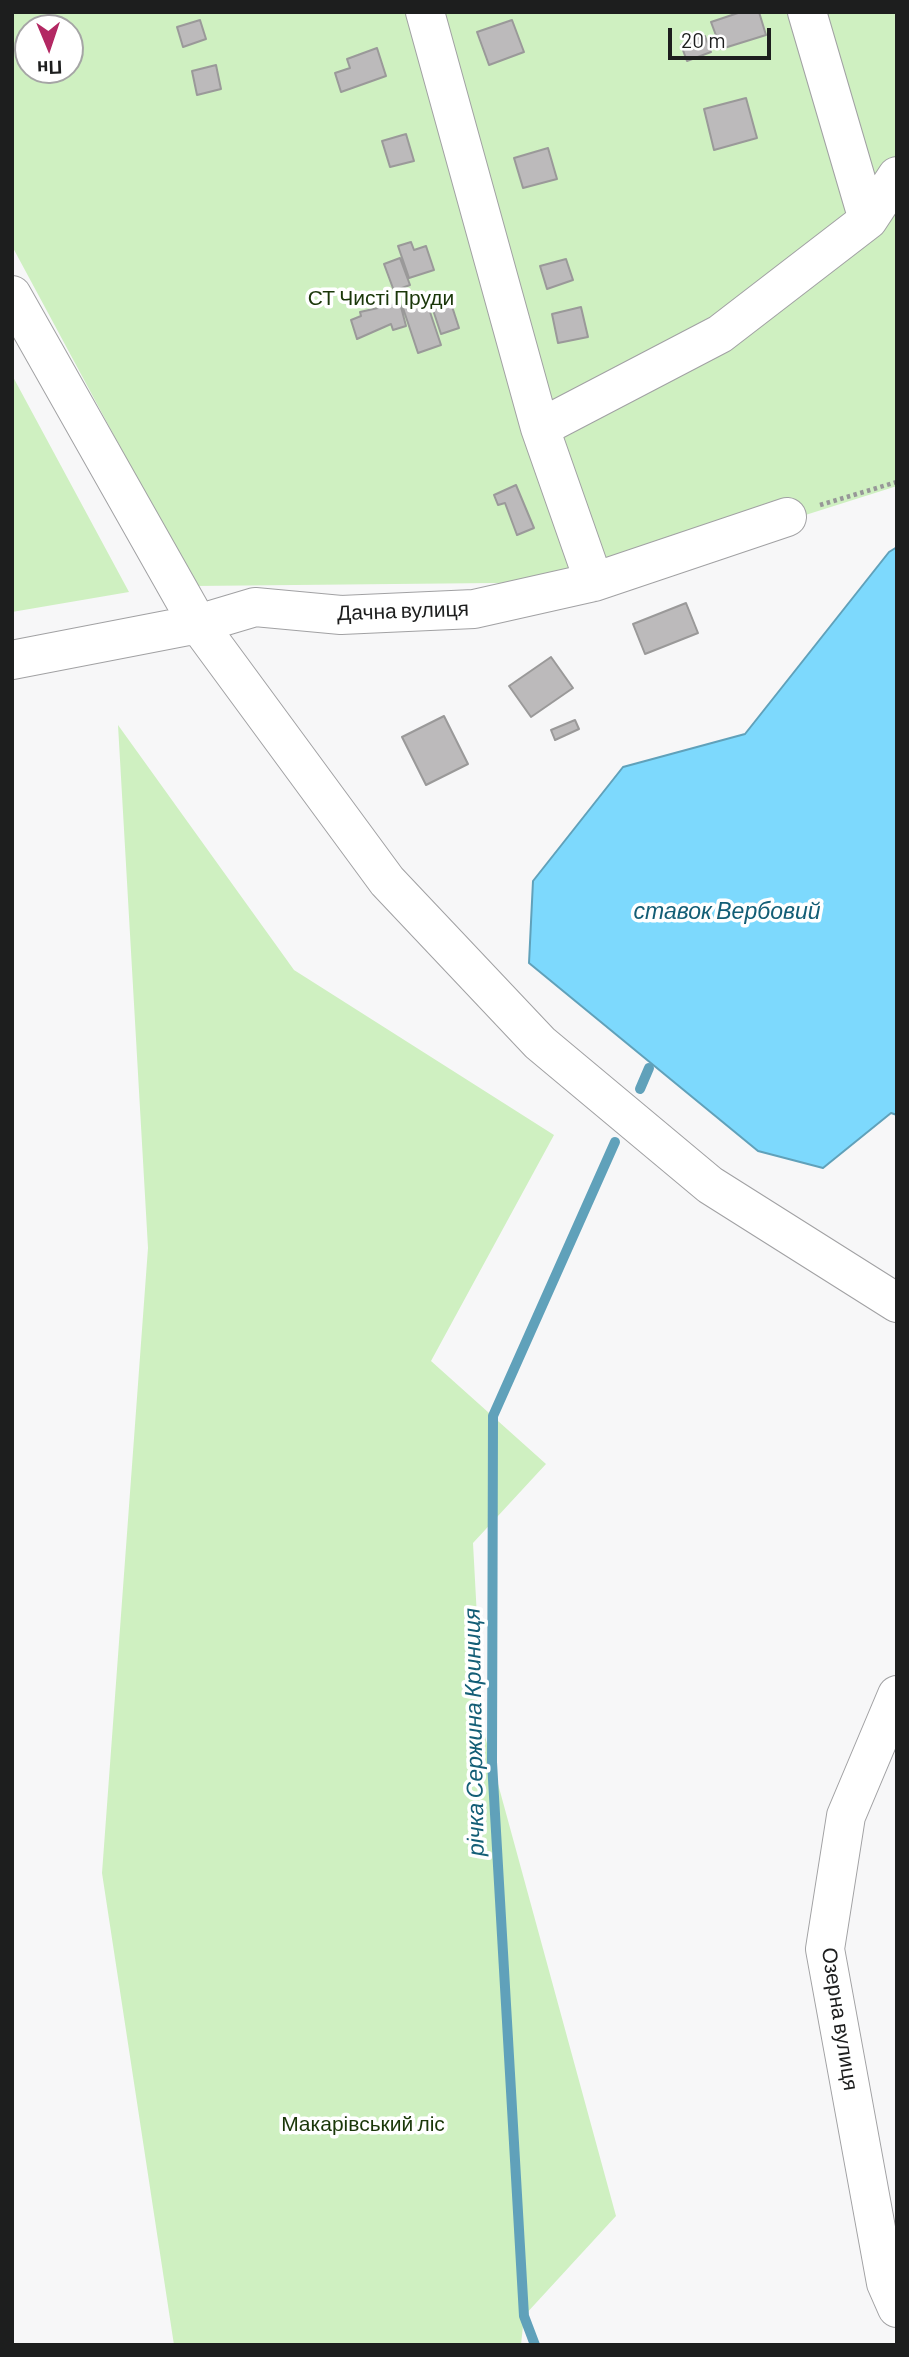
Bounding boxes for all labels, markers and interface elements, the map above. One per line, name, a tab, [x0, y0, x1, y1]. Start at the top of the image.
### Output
north arrow	[14, 14, 84, 84]
scale bar	[671, 14, 774, 58]
text: 20 m	[681, 27, 726, 52]
text: Пн	[37, 57, 63, 80]
park label: СТ Чисті Пруди	[308, 285, 454, 311]
street label: Дачна вулиця	[337, 596, 469, 626]
water label: ставок Вербовий	[633, 897, 821, 925]
water label: річка Сержина Криниця	[458, 1608, 490, 1856]
street label: Озерна вулиця	[816, 1946, 864, 2092]
park label: Макарівський ліс	[281, 2111, 445, 2137]

